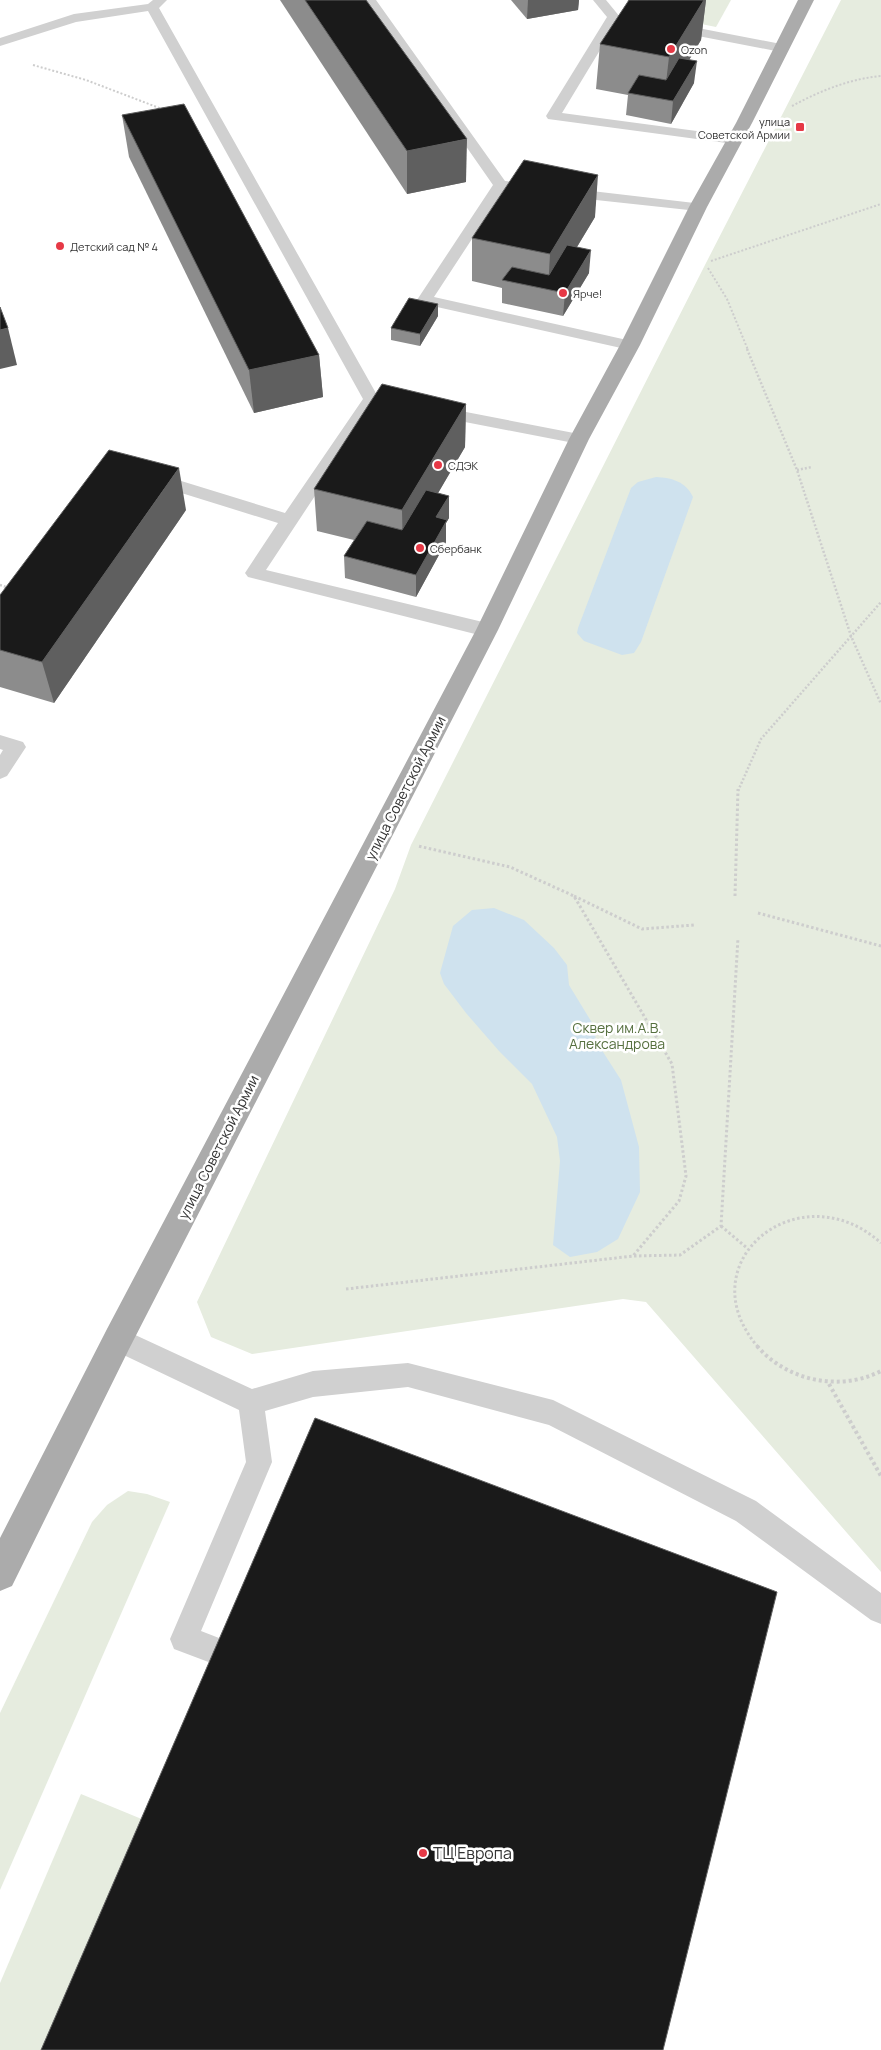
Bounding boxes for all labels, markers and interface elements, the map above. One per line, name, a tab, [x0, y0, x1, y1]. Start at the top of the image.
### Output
place label: Ozon	[681, 42, 707, 57]
marker: Ozon	[665, 43, 677, 55]
place label: улица Советской Армии	[698, 114, 790, 142]
marker: улица Советской Армии	[794, 121, 806, 133]
place label: Детский сад № 4	[70, 239, 158, 254]
marker: Детский сад № 4	[54, 240, 66, 252]
place label: Ярче!	[573, 286, 602, 301]
marker: Ярче!	[557, 287, 569, 299]
place label: СДЭК	[448, 458, 478, 473]
marker: СДЭК	[432, 459, 444, 471]
place label: Сбербанк	[430, 541, 482, 556]
marker: Сбербанк	[414, 542, 426, 554]
street label: улица Советской Армии	[360, 713, 450, 863]
park label: Сквер им.А.В. Александрова	[569, 1018, 665, 1053]
street label: улица Советской Армии	[173, 1072, 263, 1222]
place label: ТЦ Европа	[433, 1842, 512, 1864]
marker: ТЦ Европа	[417, 1847, 429, 1859]

